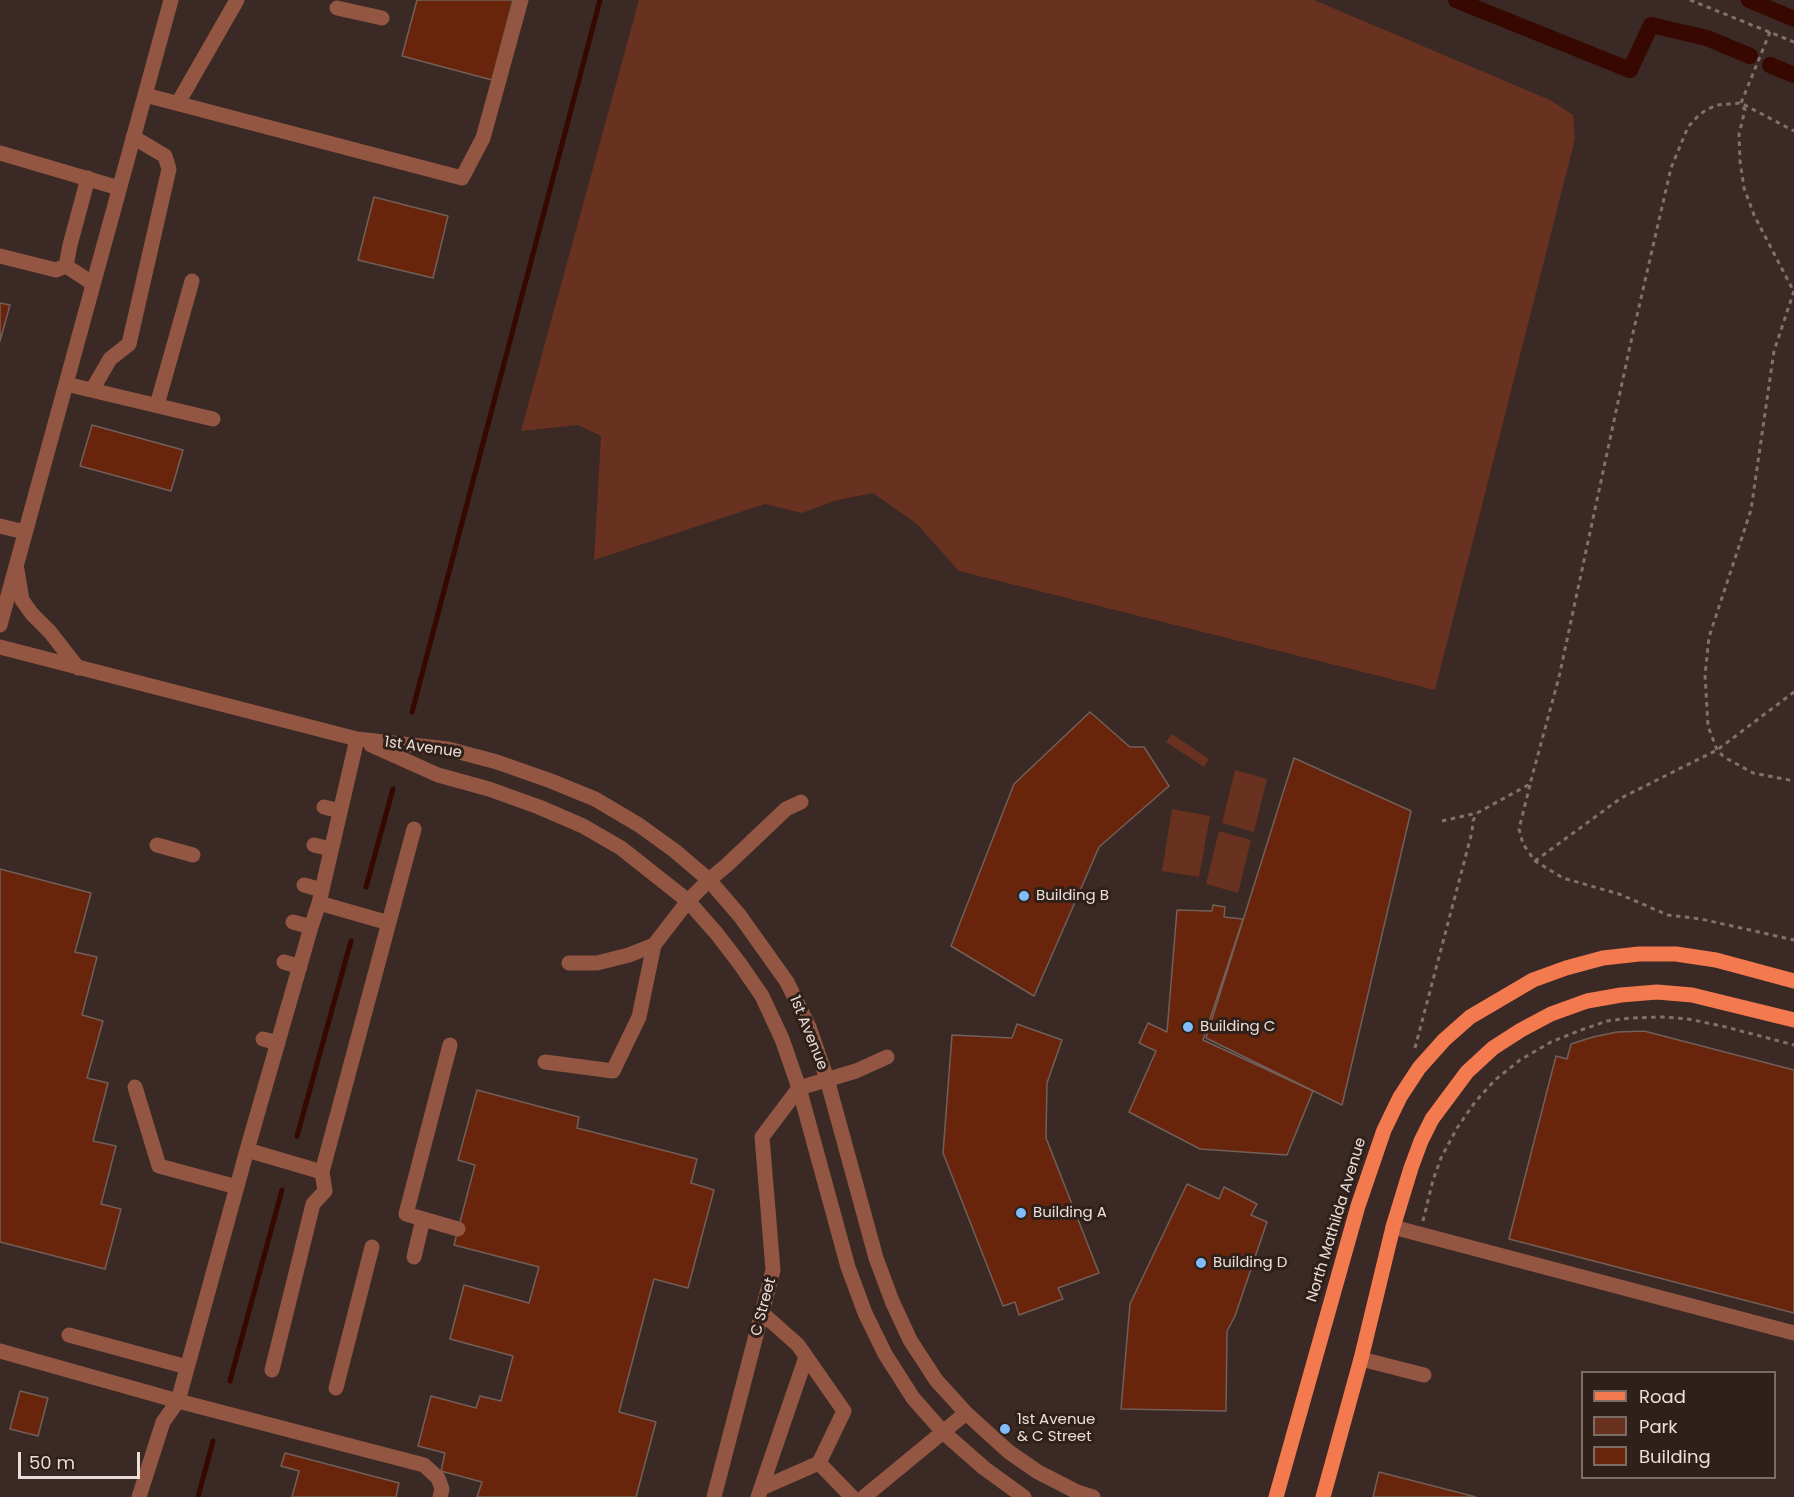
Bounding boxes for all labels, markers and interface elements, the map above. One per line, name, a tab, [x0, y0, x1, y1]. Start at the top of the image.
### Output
street label: 1st Avenue	[383, 734, 463, 762]
place label: Building B	[1036, 887, 1109, 905]
marker: Building B	[1017, 889, 1031, 903]
street label: 1st Avenue	[785, 993, 831, 1073]
place label: Building C	[1200, 1018, 1275, 1036]
marker: Building C	[1181, 1020, 1195, 1034]
street label: North Mathilda Avenue	[1303, 1136, 1371, 1304]
place label: Building A	[1033, 1204, 1107, 1222]
marker: Building A	[1014, 1206, 1028, 1220]
place label: Building D	[1213, 1254, 1287, 1272]
marker: Building D	[1194, 1256, 1208, 1270]
street label: C Street	[748, 1276, 780, 1338]
legend	[1581, 1371, 1776, 1479]
text: Road	[1639, 1384, 1686, 1409]
place label: 1st Avenue & C Street	[1017, 1411, 1095, 1446]
text: Park	[1639, 1414, 1678, 1439]
marker: 1st Avenue & C Street	[998, 1422, 1012, 1436]
scale bar	[21, 1440, 142, 1478]
text: Building	[1639, 1444, 1711, 1469]
text: 50 m	[29, 1450, 75, 1475]

